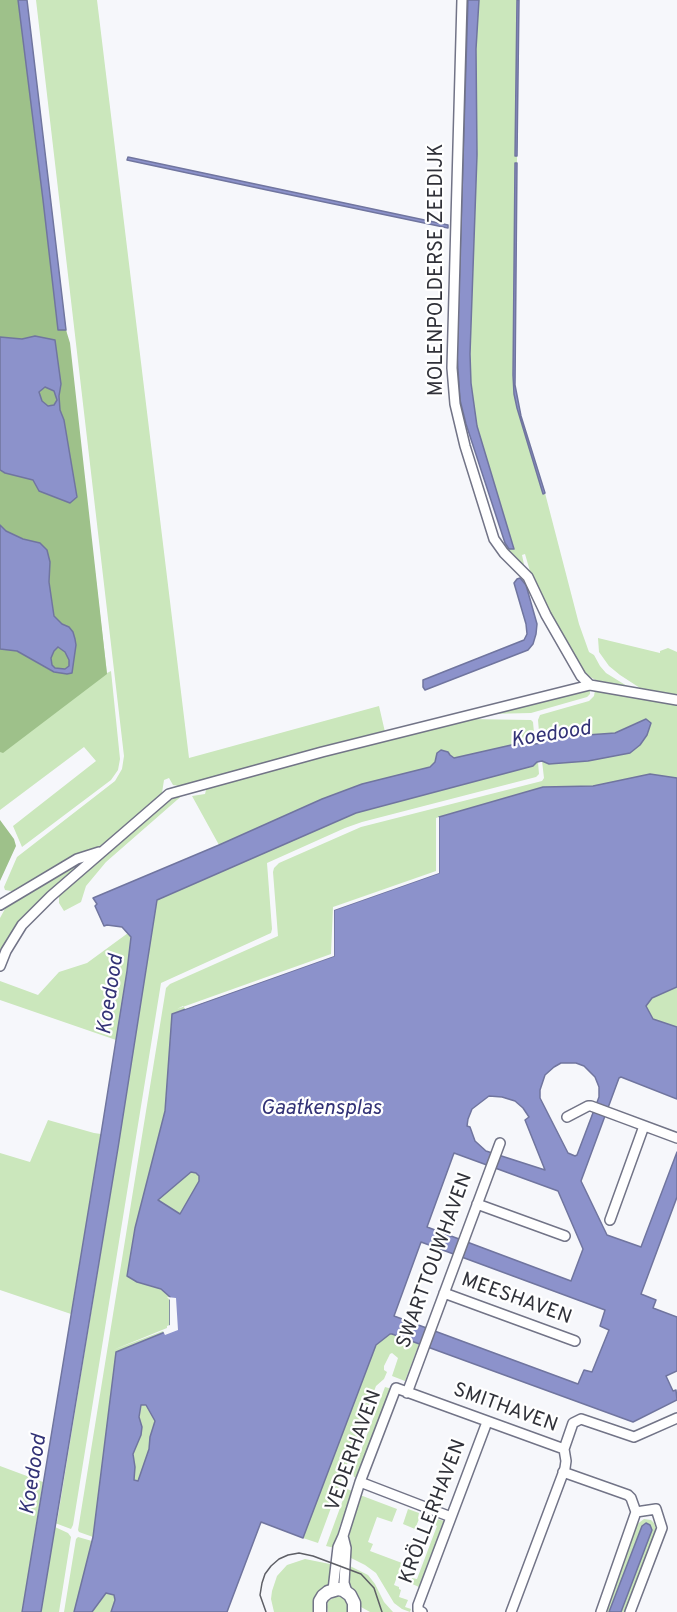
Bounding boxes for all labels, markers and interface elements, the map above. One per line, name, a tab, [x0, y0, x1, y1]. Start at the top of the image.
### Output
street label: MOLENPOLDERSE ZEEDIJK	[426, 144, 450, 396]
water label: Koedood	[509, 717, 593, 755]
water label: Koedood	[93, 953, 131, 1037]
water label: Gaatkensplas	[260, 1097, 382, 1123]
street label: SWARTTOUWHAVEN	[393, 1170, 479, 1352]
street label: MEESHAVEN	[458, 1269, 574, 1331]
street label: SMITHAVEN	[450, 1379, 560, 1439]
street label: VEDERHAVEN	[322, 1387, 388, 1515]
water label: Koedood	[16, 1433, 54, 1517]
street label: KRÖLLERHAVEN	[396, 1437, 472, 1587]

